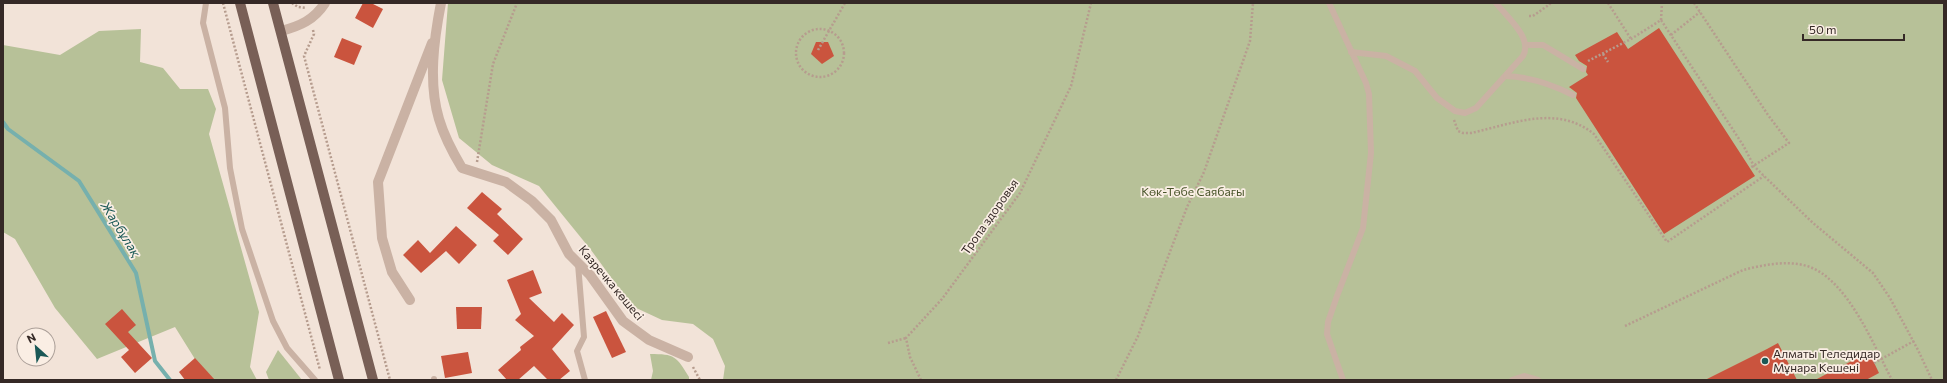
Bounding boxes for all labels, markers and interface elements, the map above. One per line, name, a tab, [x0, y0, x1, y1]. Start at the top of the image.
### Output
scale bar	[1803, 16, 1904, 42]
text: 50 m	[1809, 22, 1837, 36]
street label: Тропа здоровья	[958, 176, 1021, 257]
park label: Көк-Төбе Саябағы	[1141, 184, 1245, 198]
water label: Жарбұлақ	[97, 197, 145, 261]
street label: Казречка көшесі	[576, 242, 647, 323]
north arrow	[16, 327, 56, 367]
text: N	[25, 330, 38, 345]
place label: Алматы Теледидар Мұнара Кешені	[1773, 346, 1880, 374]
marker: Алматы Теледидар Мұнара Кешені	[1760, 356, 1770, 366]

